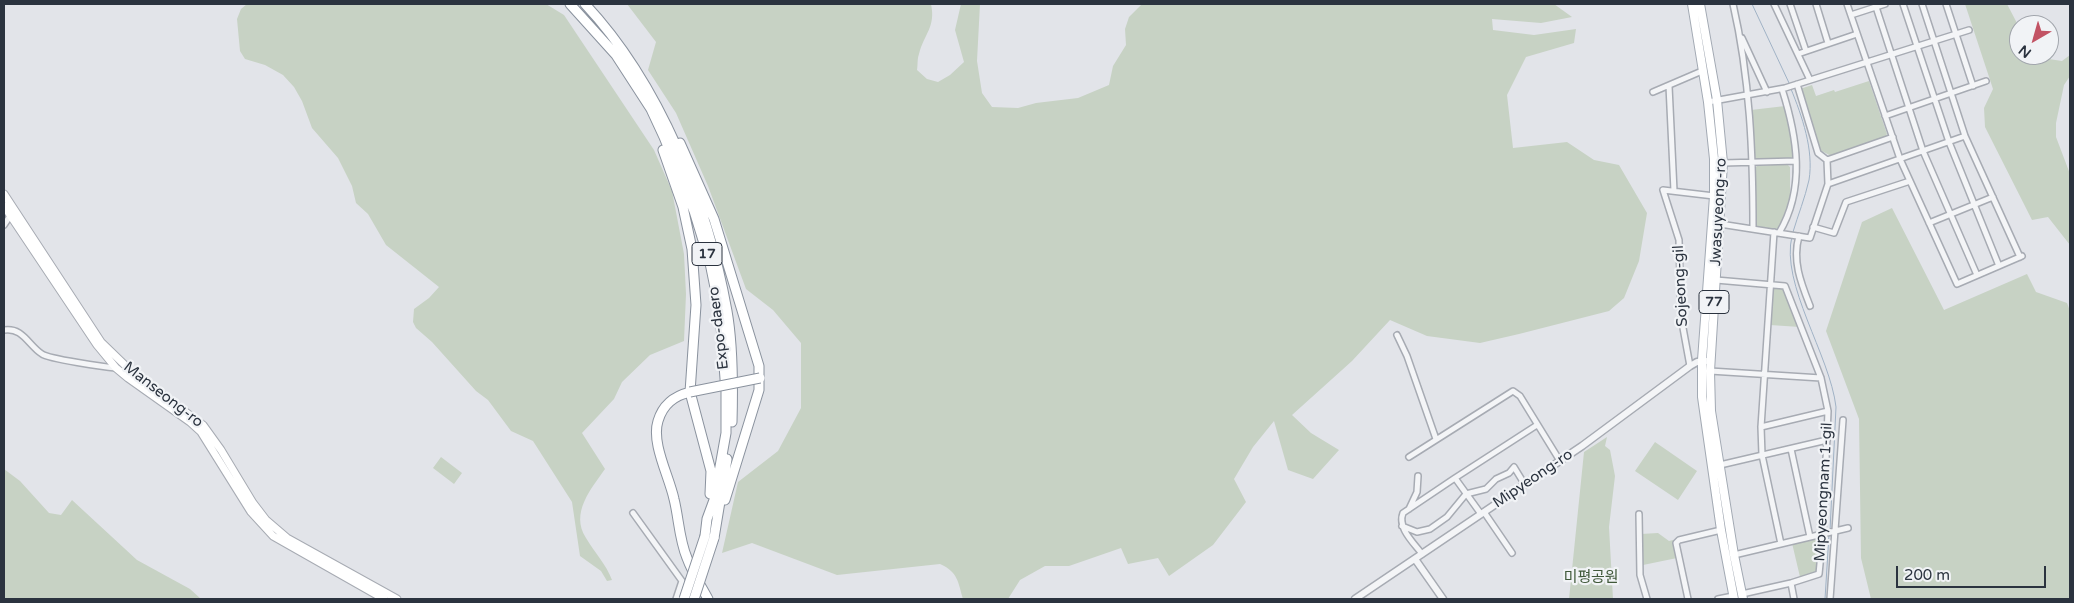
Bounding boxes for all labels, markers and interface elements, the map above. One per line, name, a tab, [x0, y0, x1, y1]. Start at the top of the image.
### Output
north arrow	[2009, 15, 2059, 65]
text: N	[2015, 41, 2035, 62]
street label: Jwasuyeong-ro	[1707, 157, 1731, 267]
road number: 17	[692, 242, 722, 266]
street label: Sojeong-gil	[1670, 245, 1692, 327]
street label: Expo-daero	[705, 286, 733, 370]
road number: 77	[1699, 290, 1729, 314]
street label: Manseong-ro	[120, 358, 206, 432]
street label: Mipyeongnam 1-gil	[1811, 422, 1837, 562]
street label: Mipyeong-ro	[1490, 446, 1576, 512]
scale bar	[1899, 556, 2049, 588]
text: 200 m	[1904, 566, 1950, 584]
park label: 미평공원	[1563, 569, 1619, 587]

